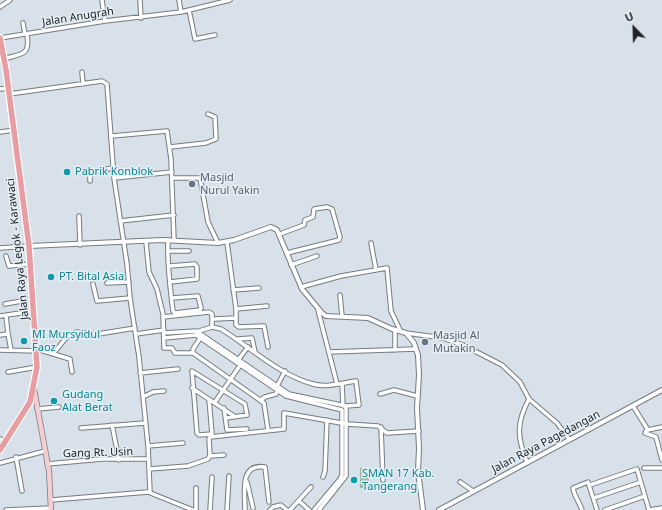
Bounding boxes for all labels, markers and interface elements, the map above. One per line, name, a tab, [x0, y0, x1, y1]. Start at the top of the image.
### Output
street label: Jalan Anugrah	[41, 5, 115, 29]
north arrow	[614, 8, 654, 48]
text: U	[622, 8, 636, 25]
place label: Pabrik Konblok	[75, 165, 153, 179]
marker: Pabrik Konblok	[62, 167, 72, 177]
place label: Masjid Nurul Yakin	[200, 171, 260, 197]
street label: Jalan Raya Legok - Karawaci	[4, 177, 32, 321]
marker: Masjid Nurul Yakin	[187, 179, 197, 189]
place label: PT. Bital Asia	[59, 270, 124, 284]
marker: PT. Bital Asia	[46, 272, 56, 282]
place label: MI Mursyidul Faoz	[32, 328, 100, 354]
place label: Masjid Al Mutakin	[433, 329, 480, 355]
marker: MI Mursyidul Faoz	[19, 336, 29, 346]
marker: Masjid Al Mutakin	[420, 337, 430, 347]
place label: Gudang Alat Berat	[62, 388, 113, 414]
marker: Gudang Alat Berat	[49, 396, 59, 406]
street label: Jalan Raya Pagedangan	[490, 408, 602, 476]
street label: Gang Rt. Usin	[63, 445, 133, 461]
place label: SMAN 17 Kab. Tangerang	[362, 467, 434, 493]
marker: SMAN 17 Kab. Tangerang	[349, 475, 359, 485]

